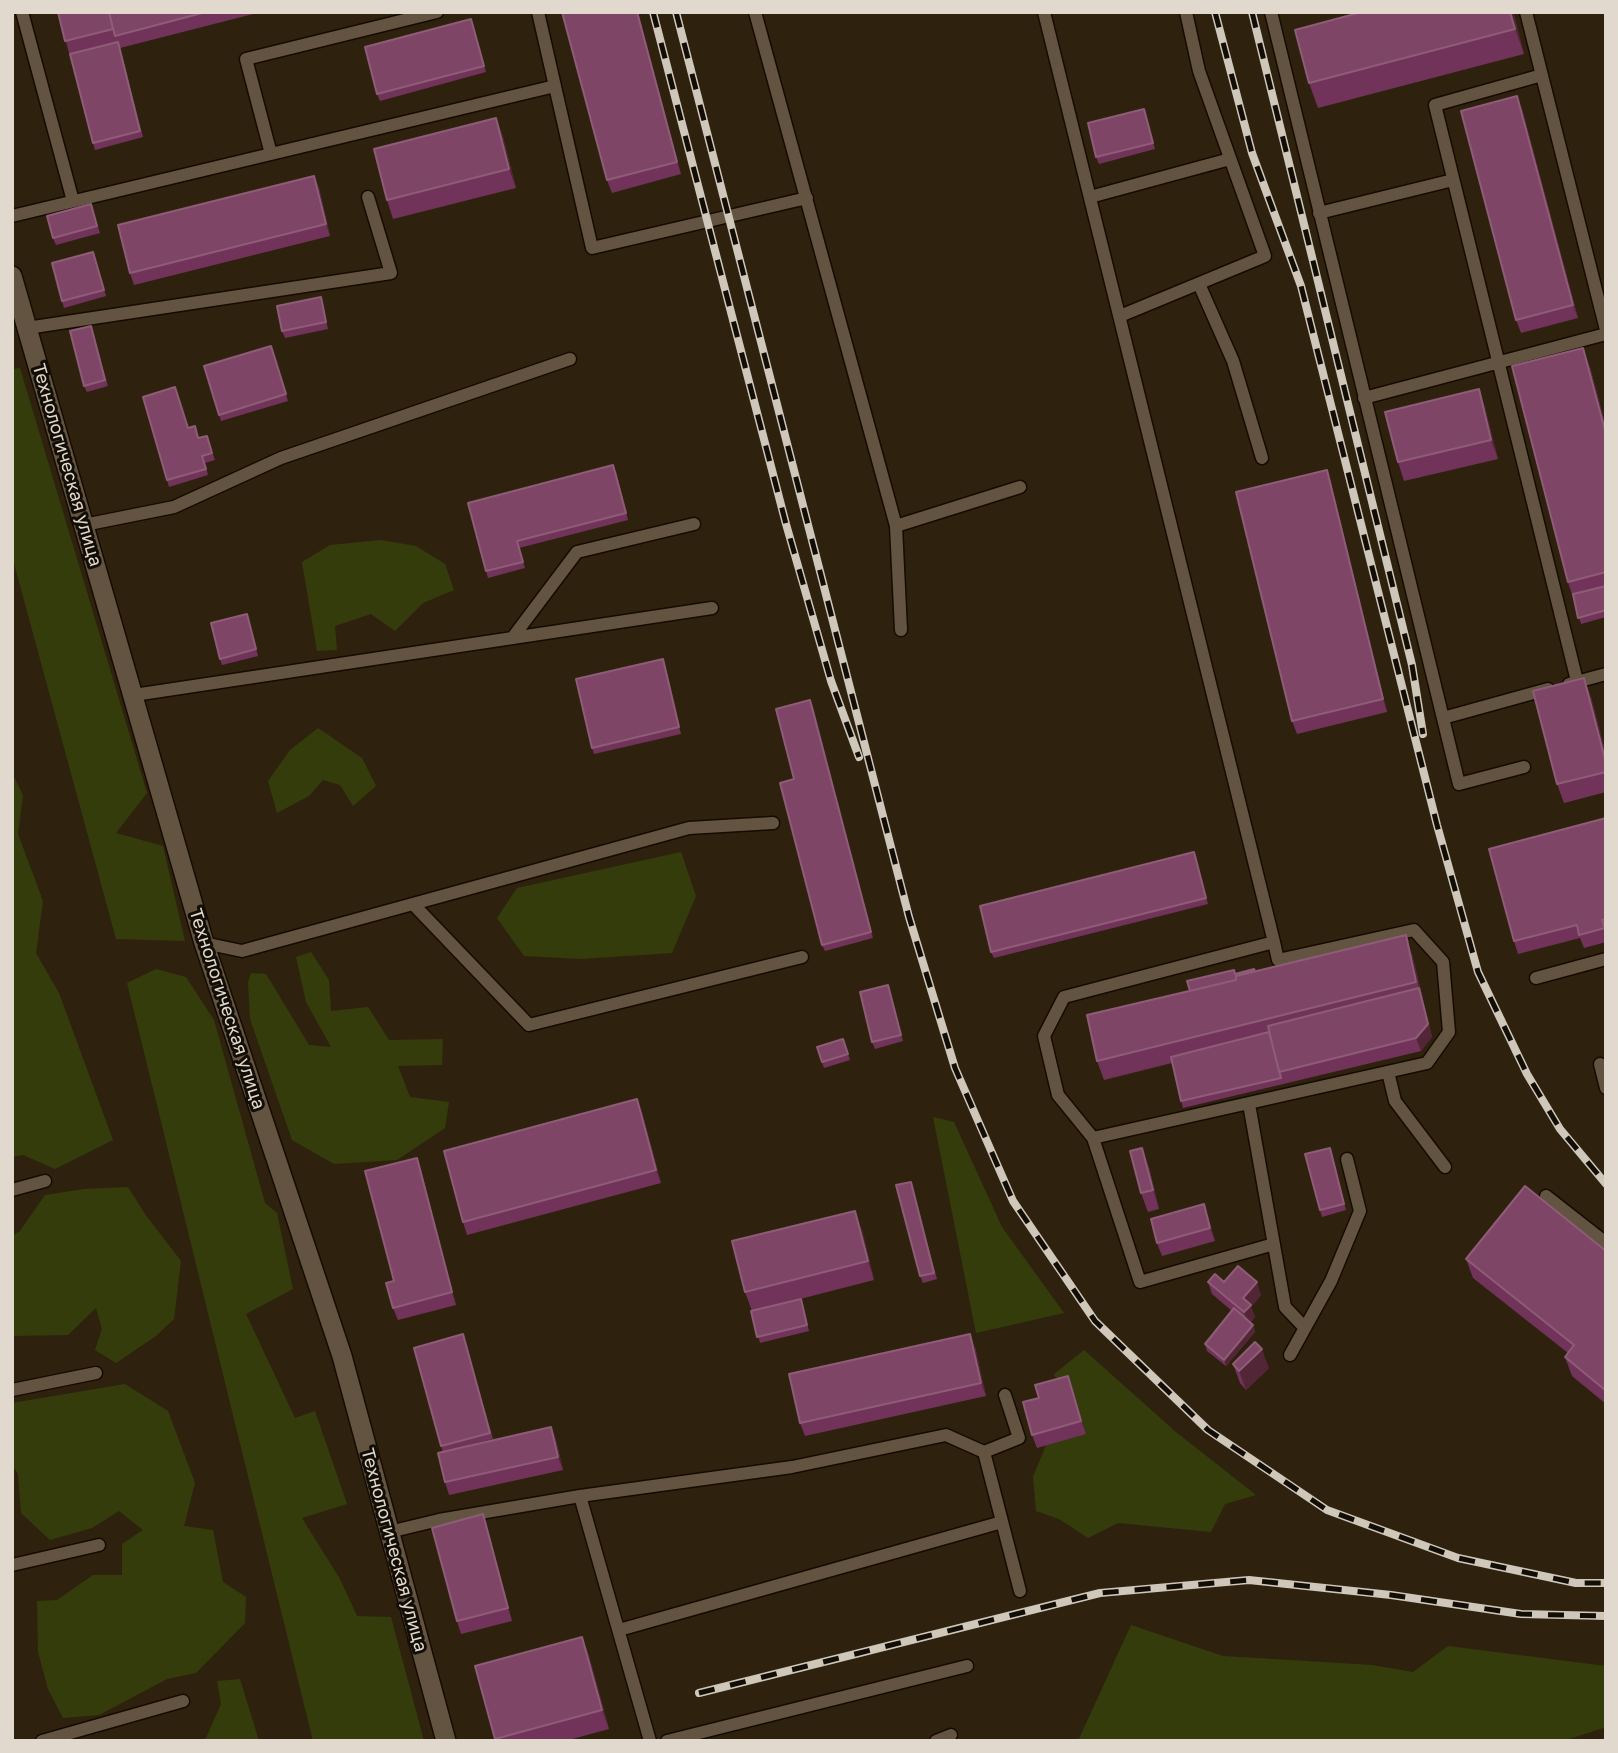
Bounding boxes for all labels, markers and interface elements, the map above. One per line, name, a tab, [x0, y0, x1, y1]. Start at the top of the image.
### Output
street label: Технологическая улица	[28, 361, 106, 569]
street label: Технологическая улица	[184, 906, 270, 1112]
street label: Технологическая улица	[356, 1446, 432, 1654]

